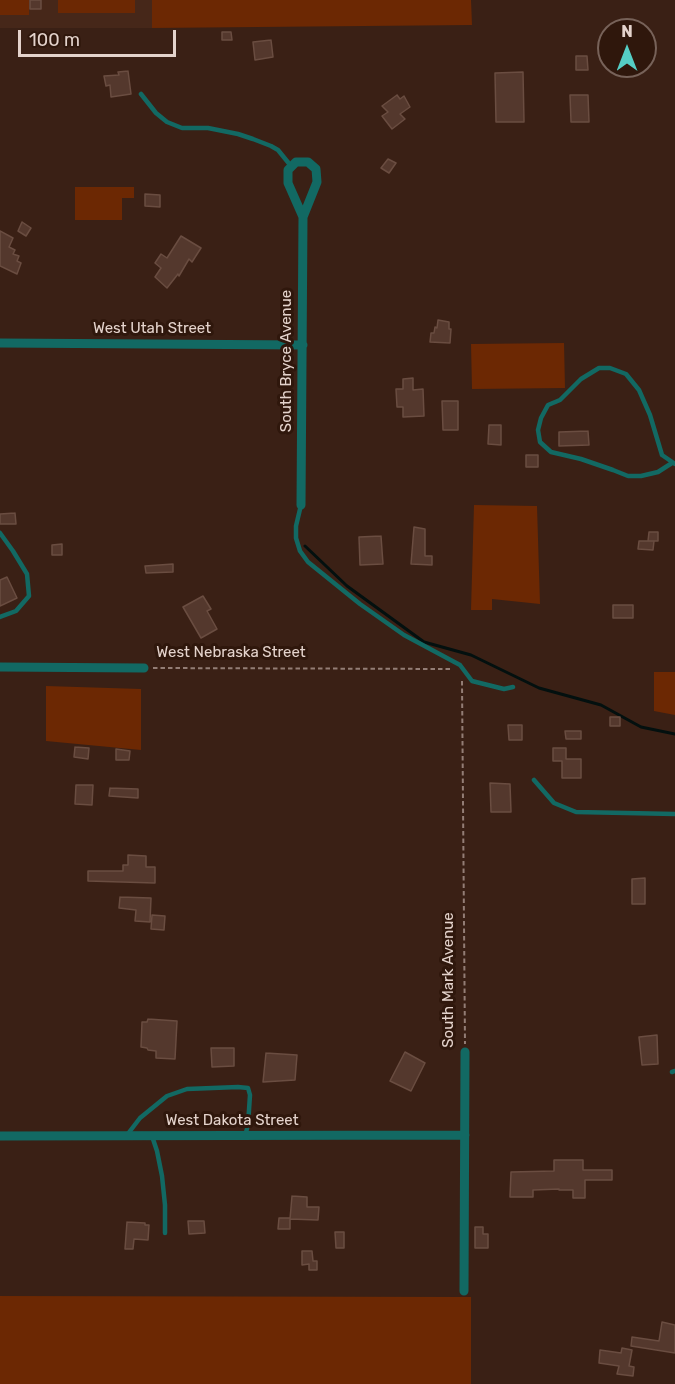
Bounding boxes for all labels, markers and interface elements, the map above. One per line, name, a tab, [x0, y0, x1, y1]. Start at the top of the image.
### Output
scale bar	[21, 18, 178, 56]
north arrow	[597, 18, 657, 78]
text: N	[621, 22, 633, 41]
text: 100 m	[29, 29, 80, 51]
street label: South Bryce Avenue	[278, 290, 296, 432]
street label: West Utah Street	[93, 320, 211, 338]
street label: West Nebraska Street	[156, 644, 306, 662]
street label: South Mark Avenue	[440, 912, 458, 1048]
street label: West Dakota Street	[166, 1112, 298, 1130]

